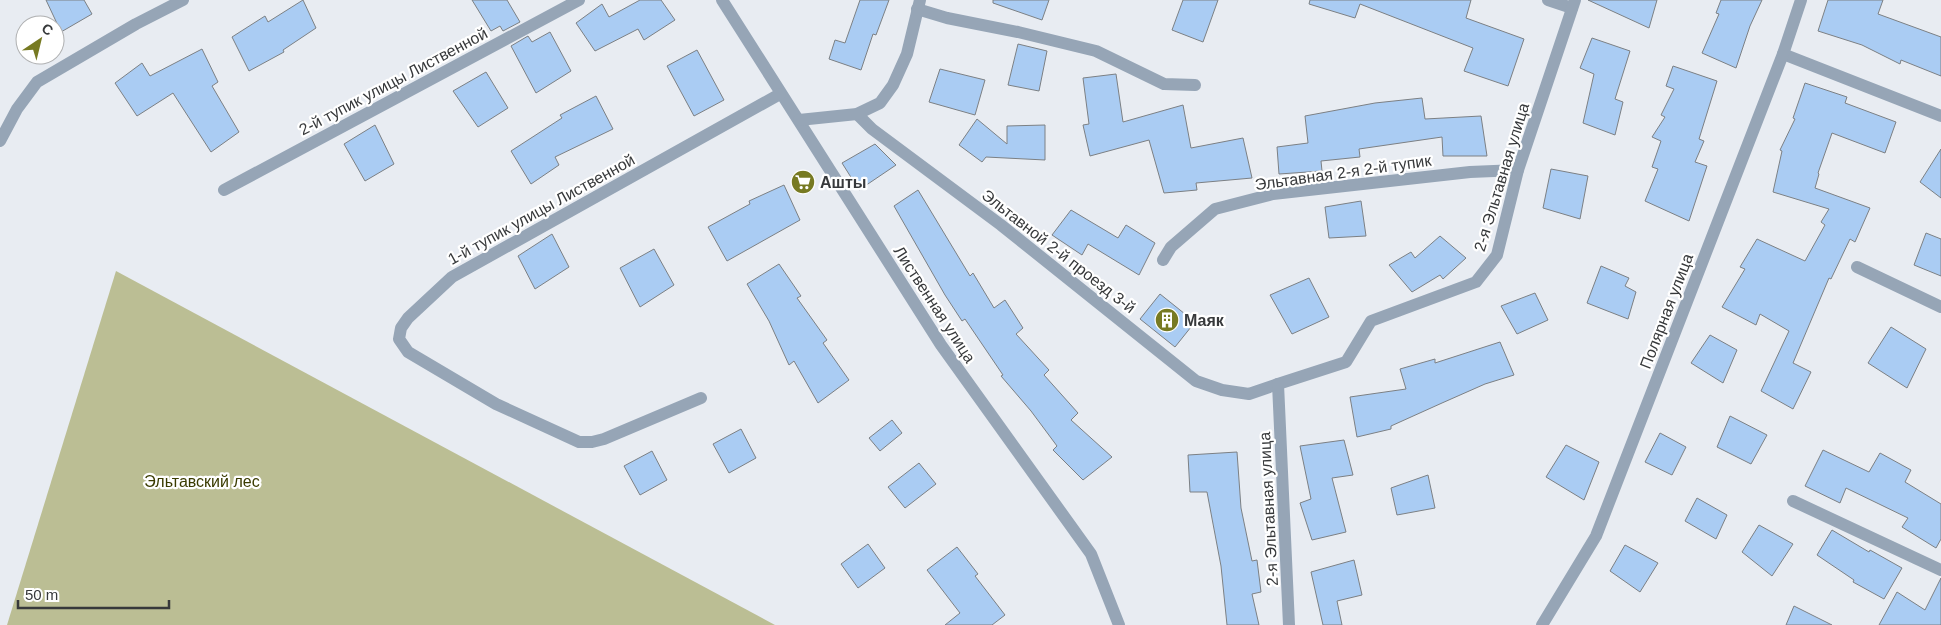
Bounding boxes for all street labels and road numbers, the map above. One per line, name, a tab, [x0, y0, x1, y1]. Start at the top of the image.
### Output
street label: 2-й тупик улицы Лиственной	[296, 24, 490, 138]
street label: 2-я Эльтавная улица	[1471, 101, 1532, 253]
street label: 1-й тупик улицы Лиственной	[445, 151, 637, 268]
street label: Эльтавная 2-я 2-й тупик	[1254, 152, 1433, 193]
street label: Эльтавной 2-й проезд 3-й	[979, 186, 1139, 316]
street label: Лиственная улица	[891, 243, 979, 366]
street label: Полярная улица	[1637, 251, 1696, 371]
street label: 2-я Эльтавная улица	[1256, 431, 1281, 586]

